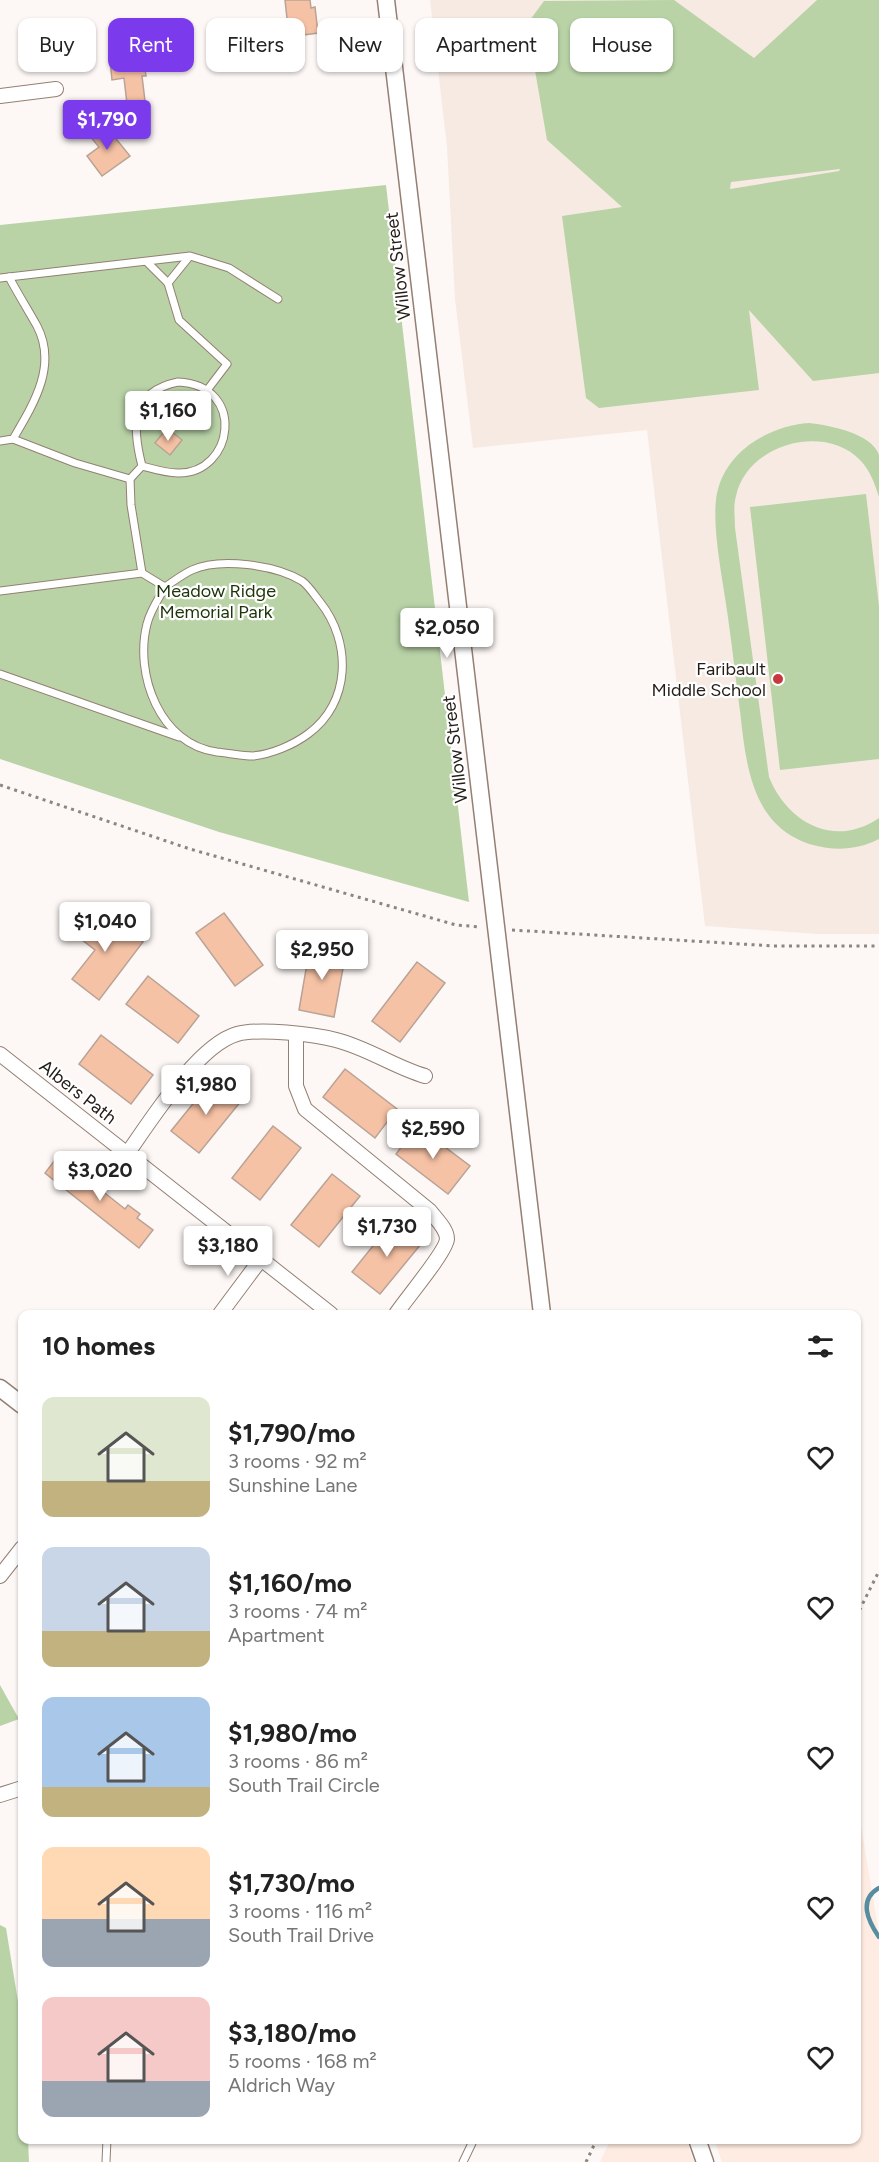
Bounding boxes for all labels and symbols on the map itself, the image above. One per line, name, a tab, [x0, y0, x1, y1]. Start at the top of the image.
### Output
pin: $1,790	[58, 100, 156, 151]
street label: Willow Street	[380, 211, 416, 321]
pin: $1,160	[119, 391, 217, 442]
park label: Meadow Ridge Memorial Park	[156, 580, 276, 623]
pin: $2,050	[398, 608, 496, 659]
place label: Faribault Middle School	[652, 658, 766, 701]
marker: Faribault Middle School	[771, 672, 785, 686]
street label: Willow Street	[437, 694, 473, 804]
pin: $1,040	[56, 902, 154, 953]
pin: $2,950	[273, 930, 371, 981]
street label: Albers Path	[35, 1055, 121, 1129]
pin: $1,980	[157, 1065, 255, 1116]
pin: $2,590	[384, 1109, 482, 1160]
pin: $3,020	[51, 1151, 149, 1202]
pin: $1,730	[338, 1207, 436, 1258]
pin: $3,180	[179, 1226, 277, 1277]

